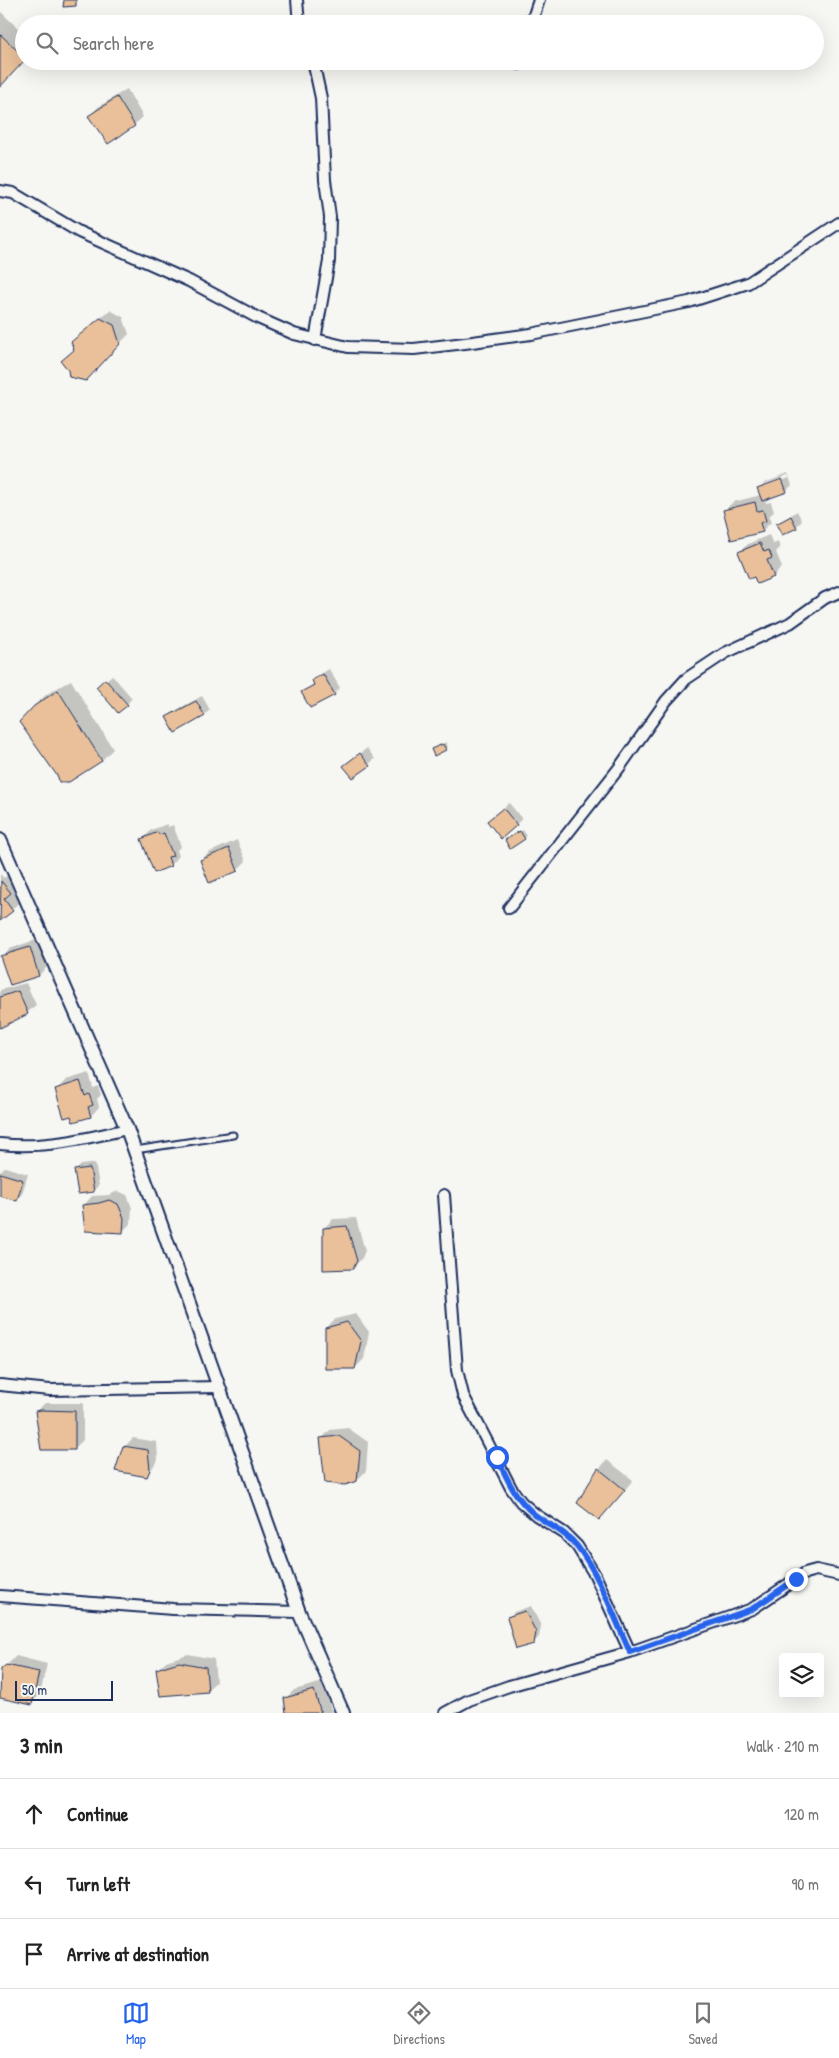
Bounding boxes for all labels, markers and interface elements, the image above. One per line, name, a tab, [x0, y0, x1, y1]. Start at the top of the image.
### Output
search box	[15, 15, 824, 70]
icon: search	[33, 29, 61, 57]
text: Search here	[73, 30, 154, 56]
route start	[486, 1446, 509, 1469]
route end	[785, 1568, 808, 1591]
map controls	[779, 1653, 824, 1698]
button: layers	[779, 1653, 824, 1698]
scale bar	[15, 1678, 112, 1701]
text: 50 m	[22, 1680, 47, 1699]
text: 3 min	[20, 1731, 63, 1760]
text: Walk · 210 m	[746, 1735, 819, 1757]
icon: ahead	[20, 1800, 48, 1828]
text: Continue	[67, 1801, 128, 1827]
text: 120 m	[784, 1803, 819, 1825]
icon: left	[20, 1870, 48, 1898]
text: Turn left	[67, 1871, 130, 1897]
text: 90 m	[791, 1873, 819, 1895]
icon: arrive	[20, 1940, 48, 1968]
text: Arrive at destination	[67, 1941, 209, 1967]
tab: Map	[122, 1999, 150, 2048]
tab: Directions	[393, 1999, 445, 2048]
tab: Saved	[689, 1999, 717, 2048]

